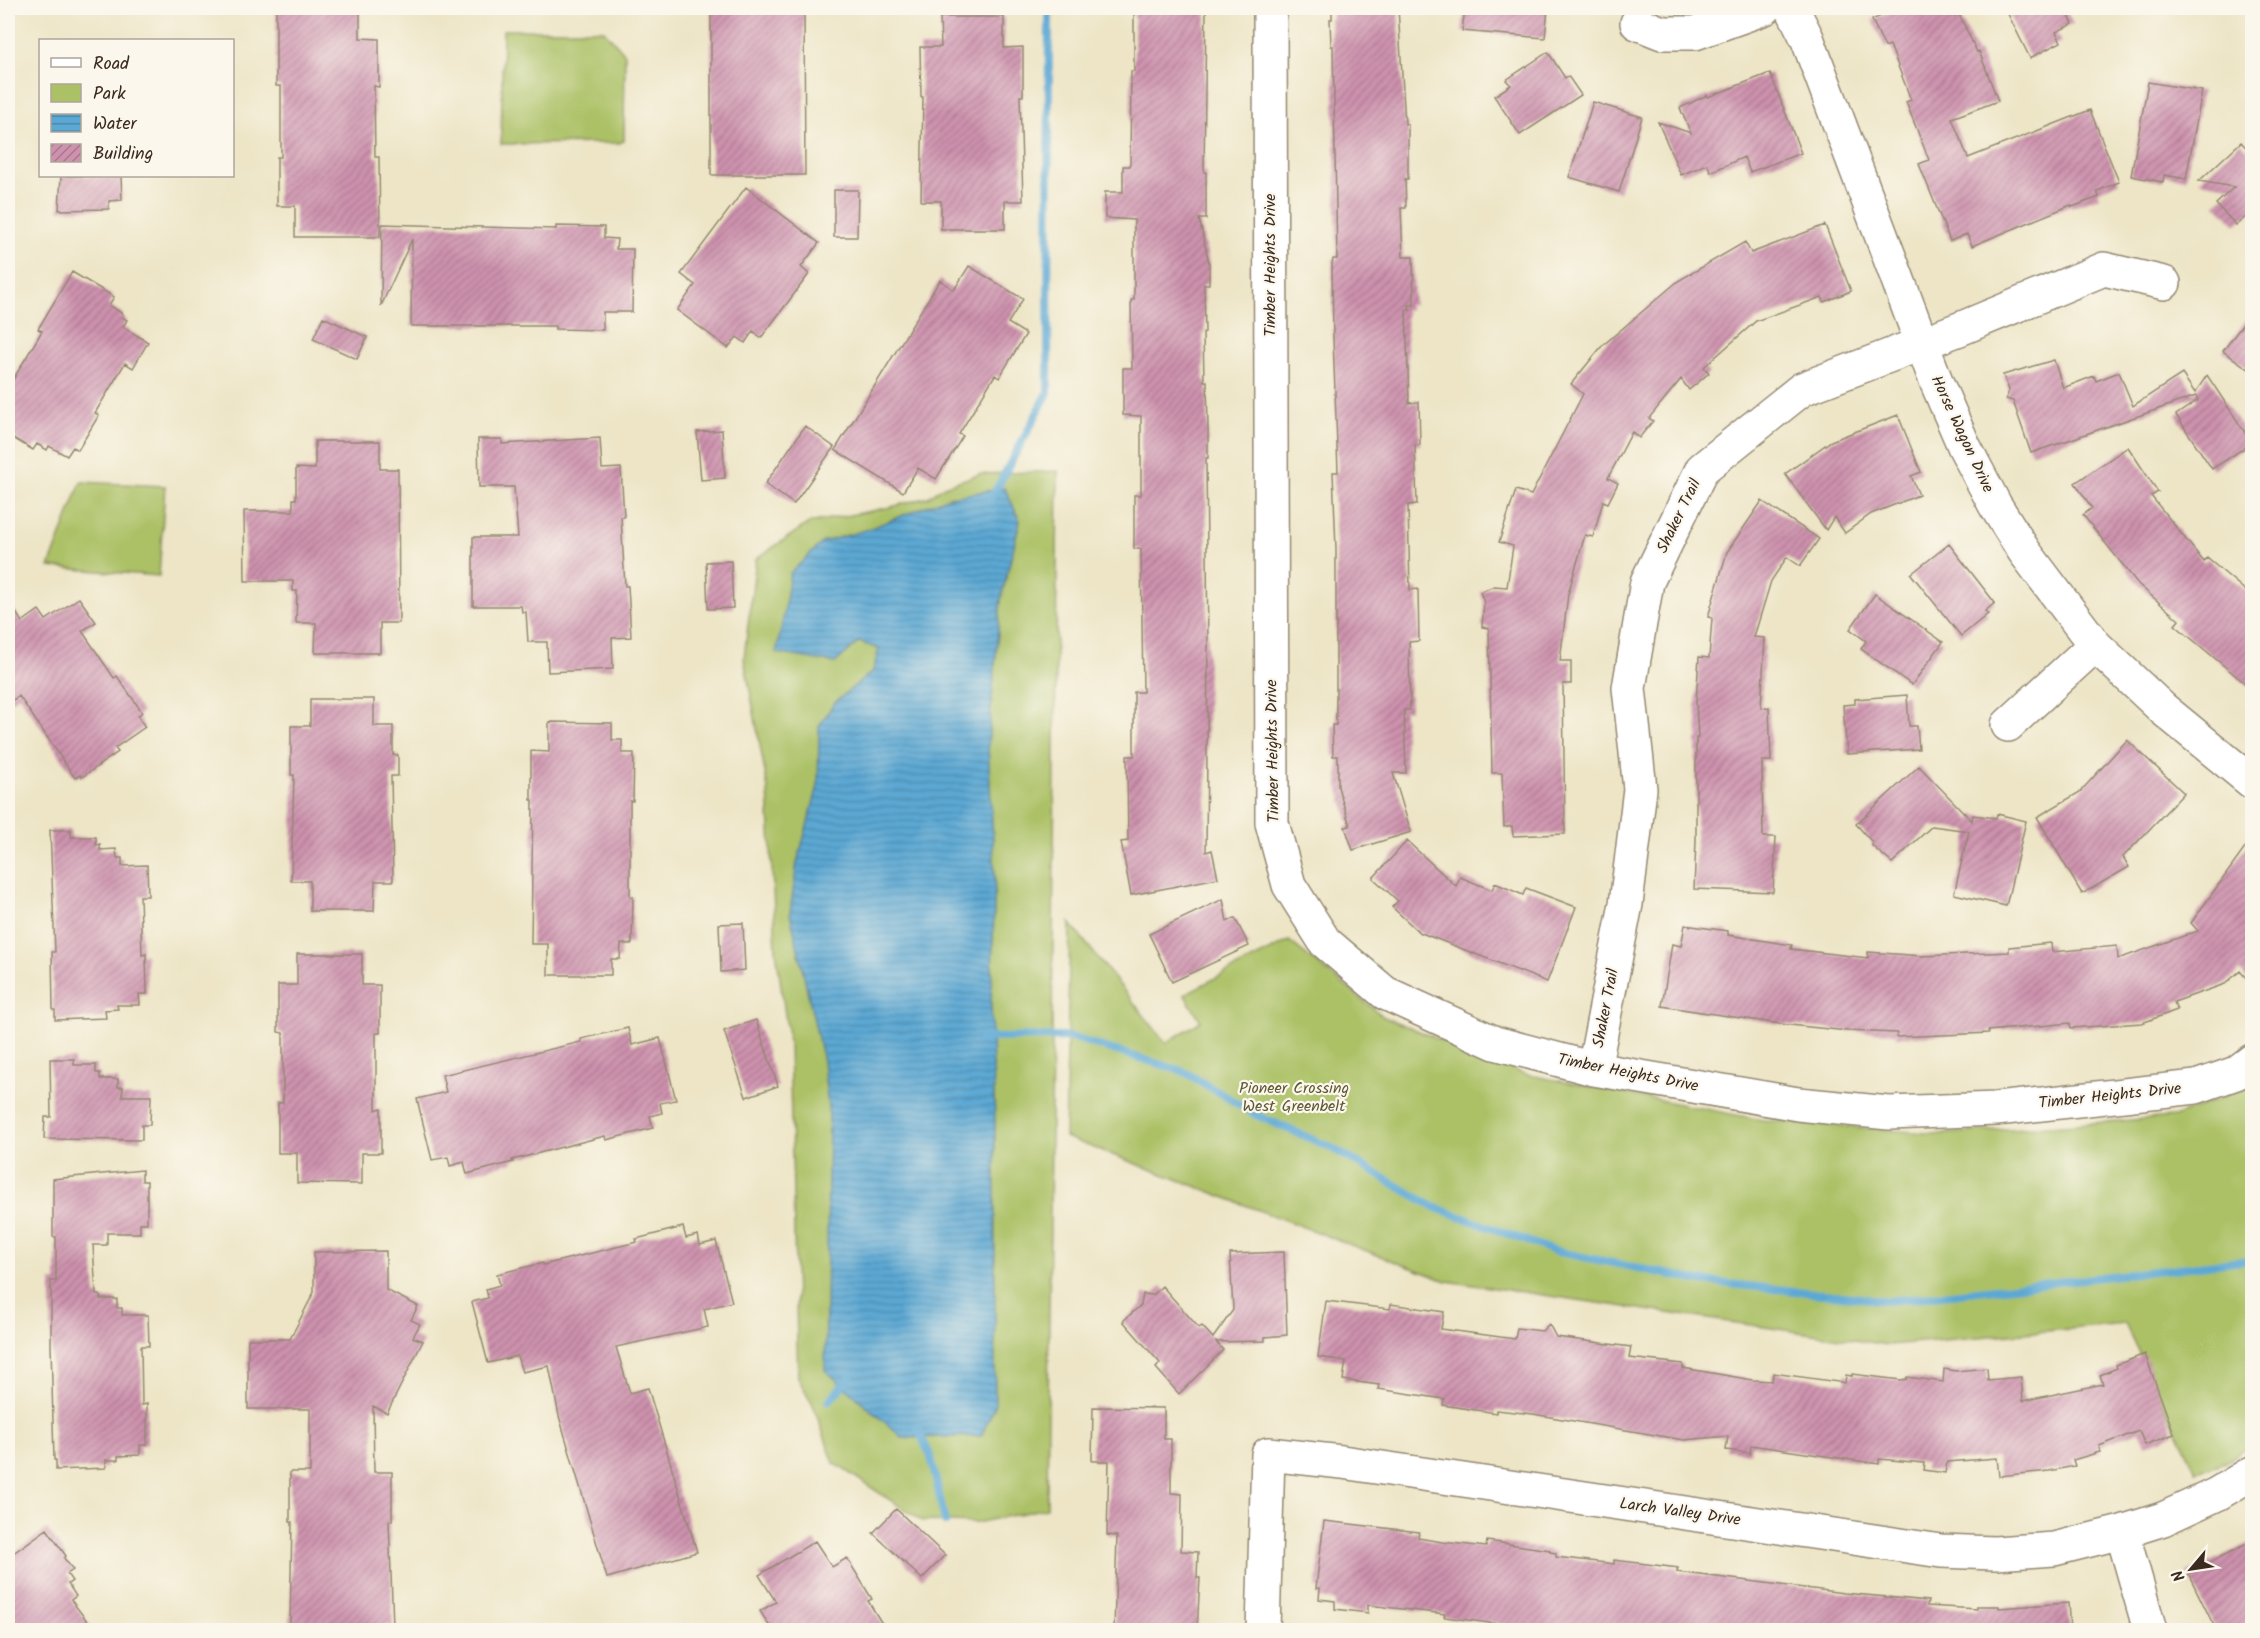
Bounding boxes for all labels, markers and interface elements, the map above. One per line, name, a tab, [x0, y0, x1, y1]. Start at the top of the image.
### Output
legend	[39, 39, 234, 177]
text: Road	[93, 50, 130, 79]
text: Park	[93, 80, 126, 109]
text: Water	[93, 110, 138, 139]
text: Building	[93, 140, 153, 169]
street label: Timber Heights Drive	[1258, 193, 1283, 337]
street label: Horse Wagon Drive	[1924, 371, 2000, 497]
street label: Shaker Trail	[1650, 474, 1708, 557]
street label: Timber Heights Drive	[1259, 679, 1287, 823]
street label: Shaker Trail	[1586, 966, 1626, 1050]
street label: Timber Heights Drive	[1555, 1047, 1701, 1099]
park label: Pioneer Crossing West Greenbelt	[1239, 1076, 1349, 1119]
street label: Timber Heights Drive	[2038, 1076, 2182, 1116]
street label: Larch Valley Drive	[1618, 1491, 1742, 1533]
north arrow	[2161, 1539, 2221, 1599]
text: N	[2166, 1565, 2193, 1586]

